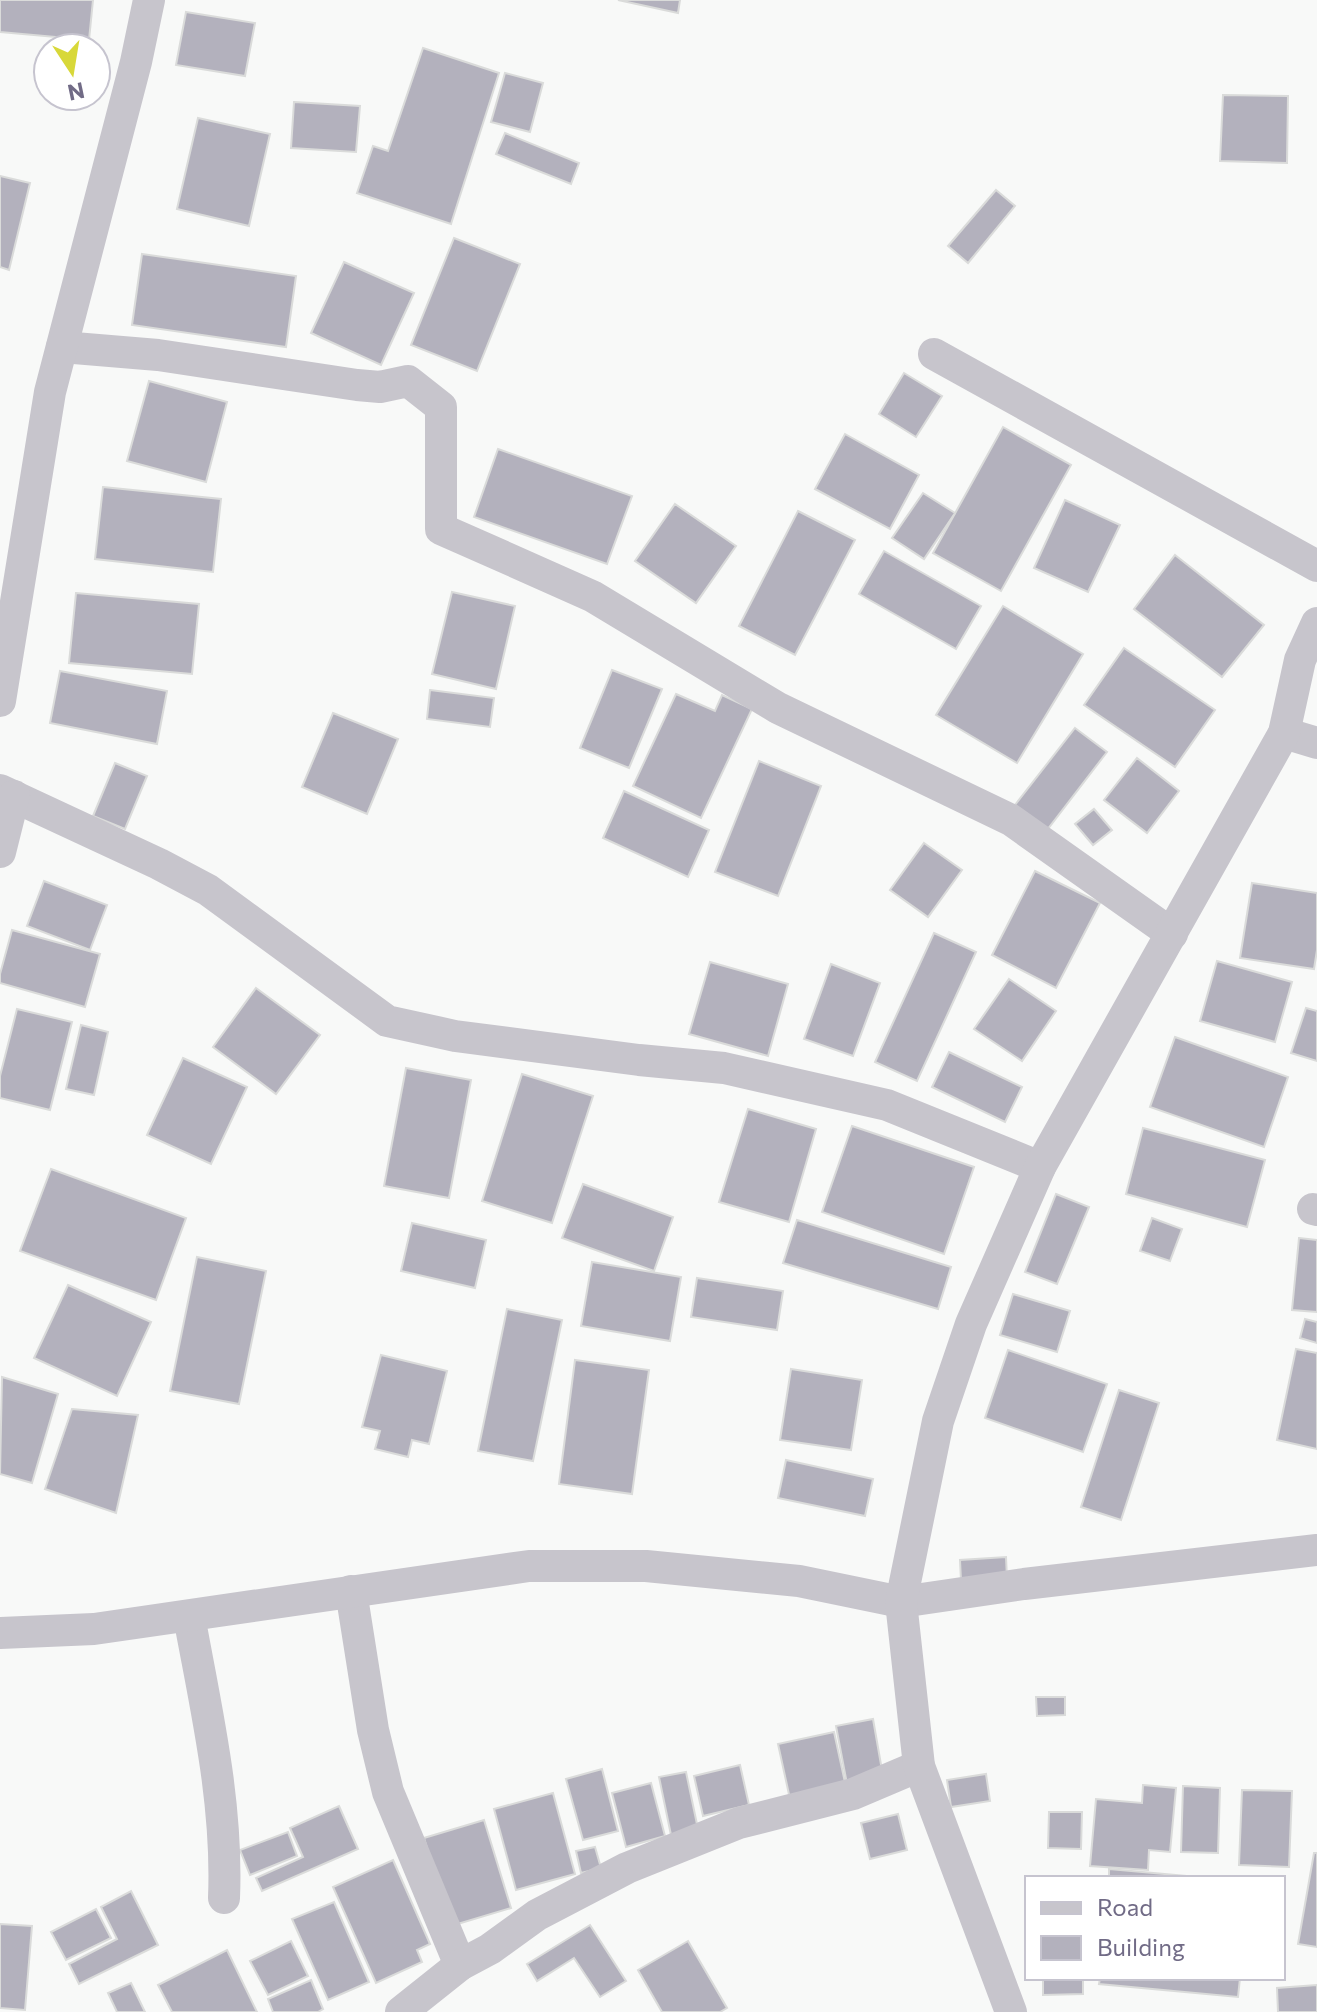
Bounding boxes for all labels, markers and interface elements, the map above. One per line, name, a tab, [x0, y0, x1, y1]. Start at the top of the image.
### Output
north arrow	[32, 32, 112, 112]
text: N	[65, 77, 87, 107]
legend	[1025, 1876, 1285, 1980]
text: Road	[1097, 1892, 1153, 1921]
text: Building	[1097, 1932, 1185, 1961]

